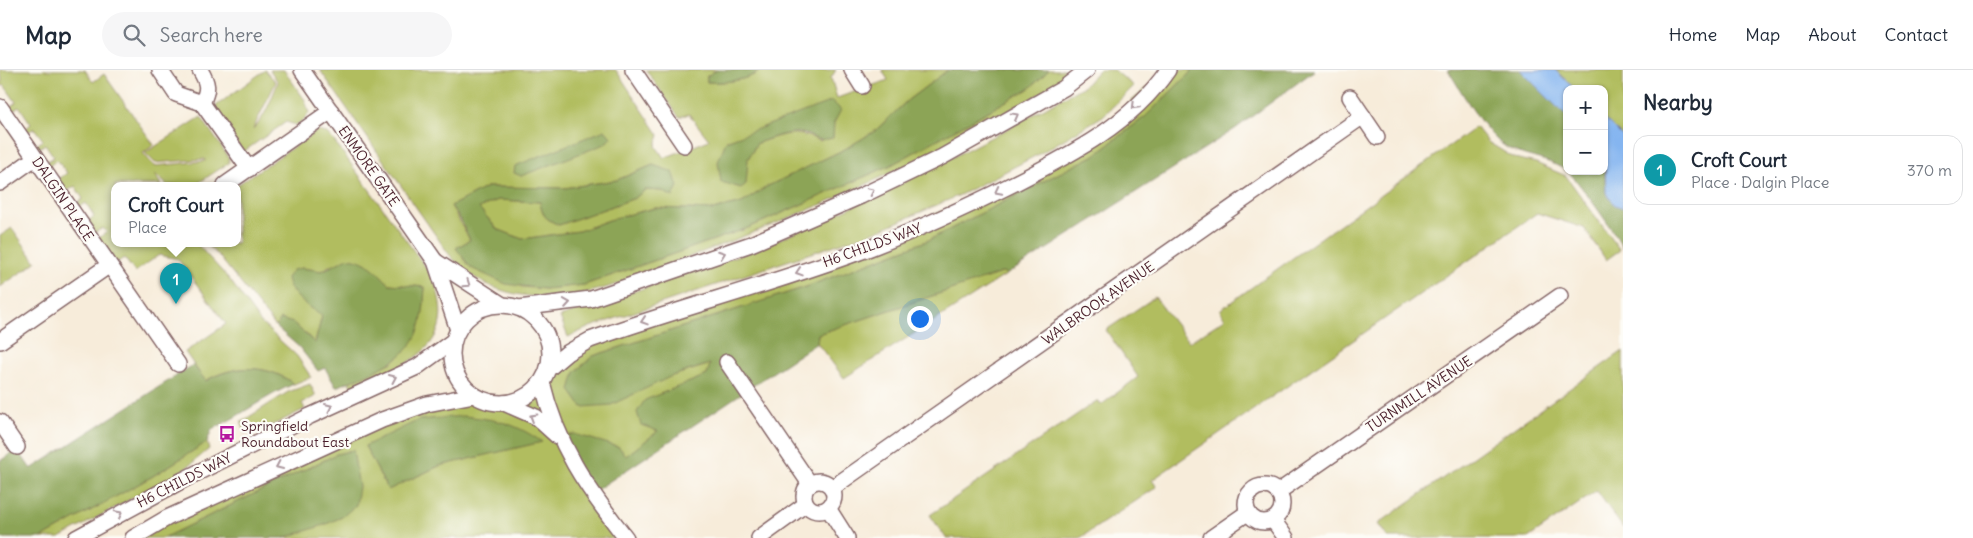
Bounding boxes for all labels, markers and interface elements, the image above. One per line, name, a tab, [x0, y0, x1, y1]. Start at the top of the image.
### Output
search box	[102, 12, 452, 57]
text: Map	[25, 20, 72, 50]
icon: search	[120, 21, 148, 49]
text: Search here	[160, 23, 263, 47]
text: Home	[1669, 23, 1717, 46]
text: Map	[1745, 23, 1780, 46]
text: About	[1808, 23, 1856, 46]
text: Contact	[1884, 23, 1948, 46]
map controls	[1563, 85, 1608, 175]
button: +	[1563, 85, 1608, 130]
text: Nearby	[1643, 89, 1713, 116]
one-way arrow	[1132, 101, 1141, 110]
one-way arrow	[1010, 112, 1019, 122]
street label: ENMORE GATE	[335, 122, 403, 210]
button: −	[1563, 130, 1608, 175]
text: Croft Court	[1691, 148, 1787, 172]
street label: DALGIN PLACE	[28, 154, 98, 244]
text: 1	[1657, 160, 1663, 180]
text: 370 m	[1907, 160, 1952, 180]
text: Place · Dalgin Place	[1691, 172, 1829, 192]
popup	[111, 182, 241, 247]
one-way arrow	[994, 185, 1003, 196]
one-way arrow	[866, 187, 875, 197]
text: Croft Court	[128, 193, 224, 217]
text: Place	[128, 217, 167, 237]
street label: H6 CHILDS WAY	[820, 219, 924, 271]
one-way arrow	[717, 250, 726, 260]
street label: WALBROOK AVENUE	[1038, 257, 1158, 349]
pin: 1	[160, 263, 192, 304]
one-way arrow	[795, 266, 803, 276]
one-way arrow	[461, 278, 471, 287]
one-way arrow	[563, 299, 572, 309]
your location	[907, 306, 933, 332]
one-way arrow	[640, 316, 649, 326]
street label: TURNMILL AVENUE	[1362, 352, 1476, 436]
one-way arrow	[388, 374, 397, 385]
one-way arrow	[324, 403, 333, 414]
one-way arrow	[530, 414, 539, 424]
place label: Springfield Roundabout East	[241, 417, 349, 451]
bus stop icon: Springfield Roundabout East	[217, 424, 237, 444]
street label: H6 CHILDS WAY	[134, 448, 235, 512]
one-way arrow	[275, 460, 284, 470]
one-way arrow	[113, 510, 122, 520]

